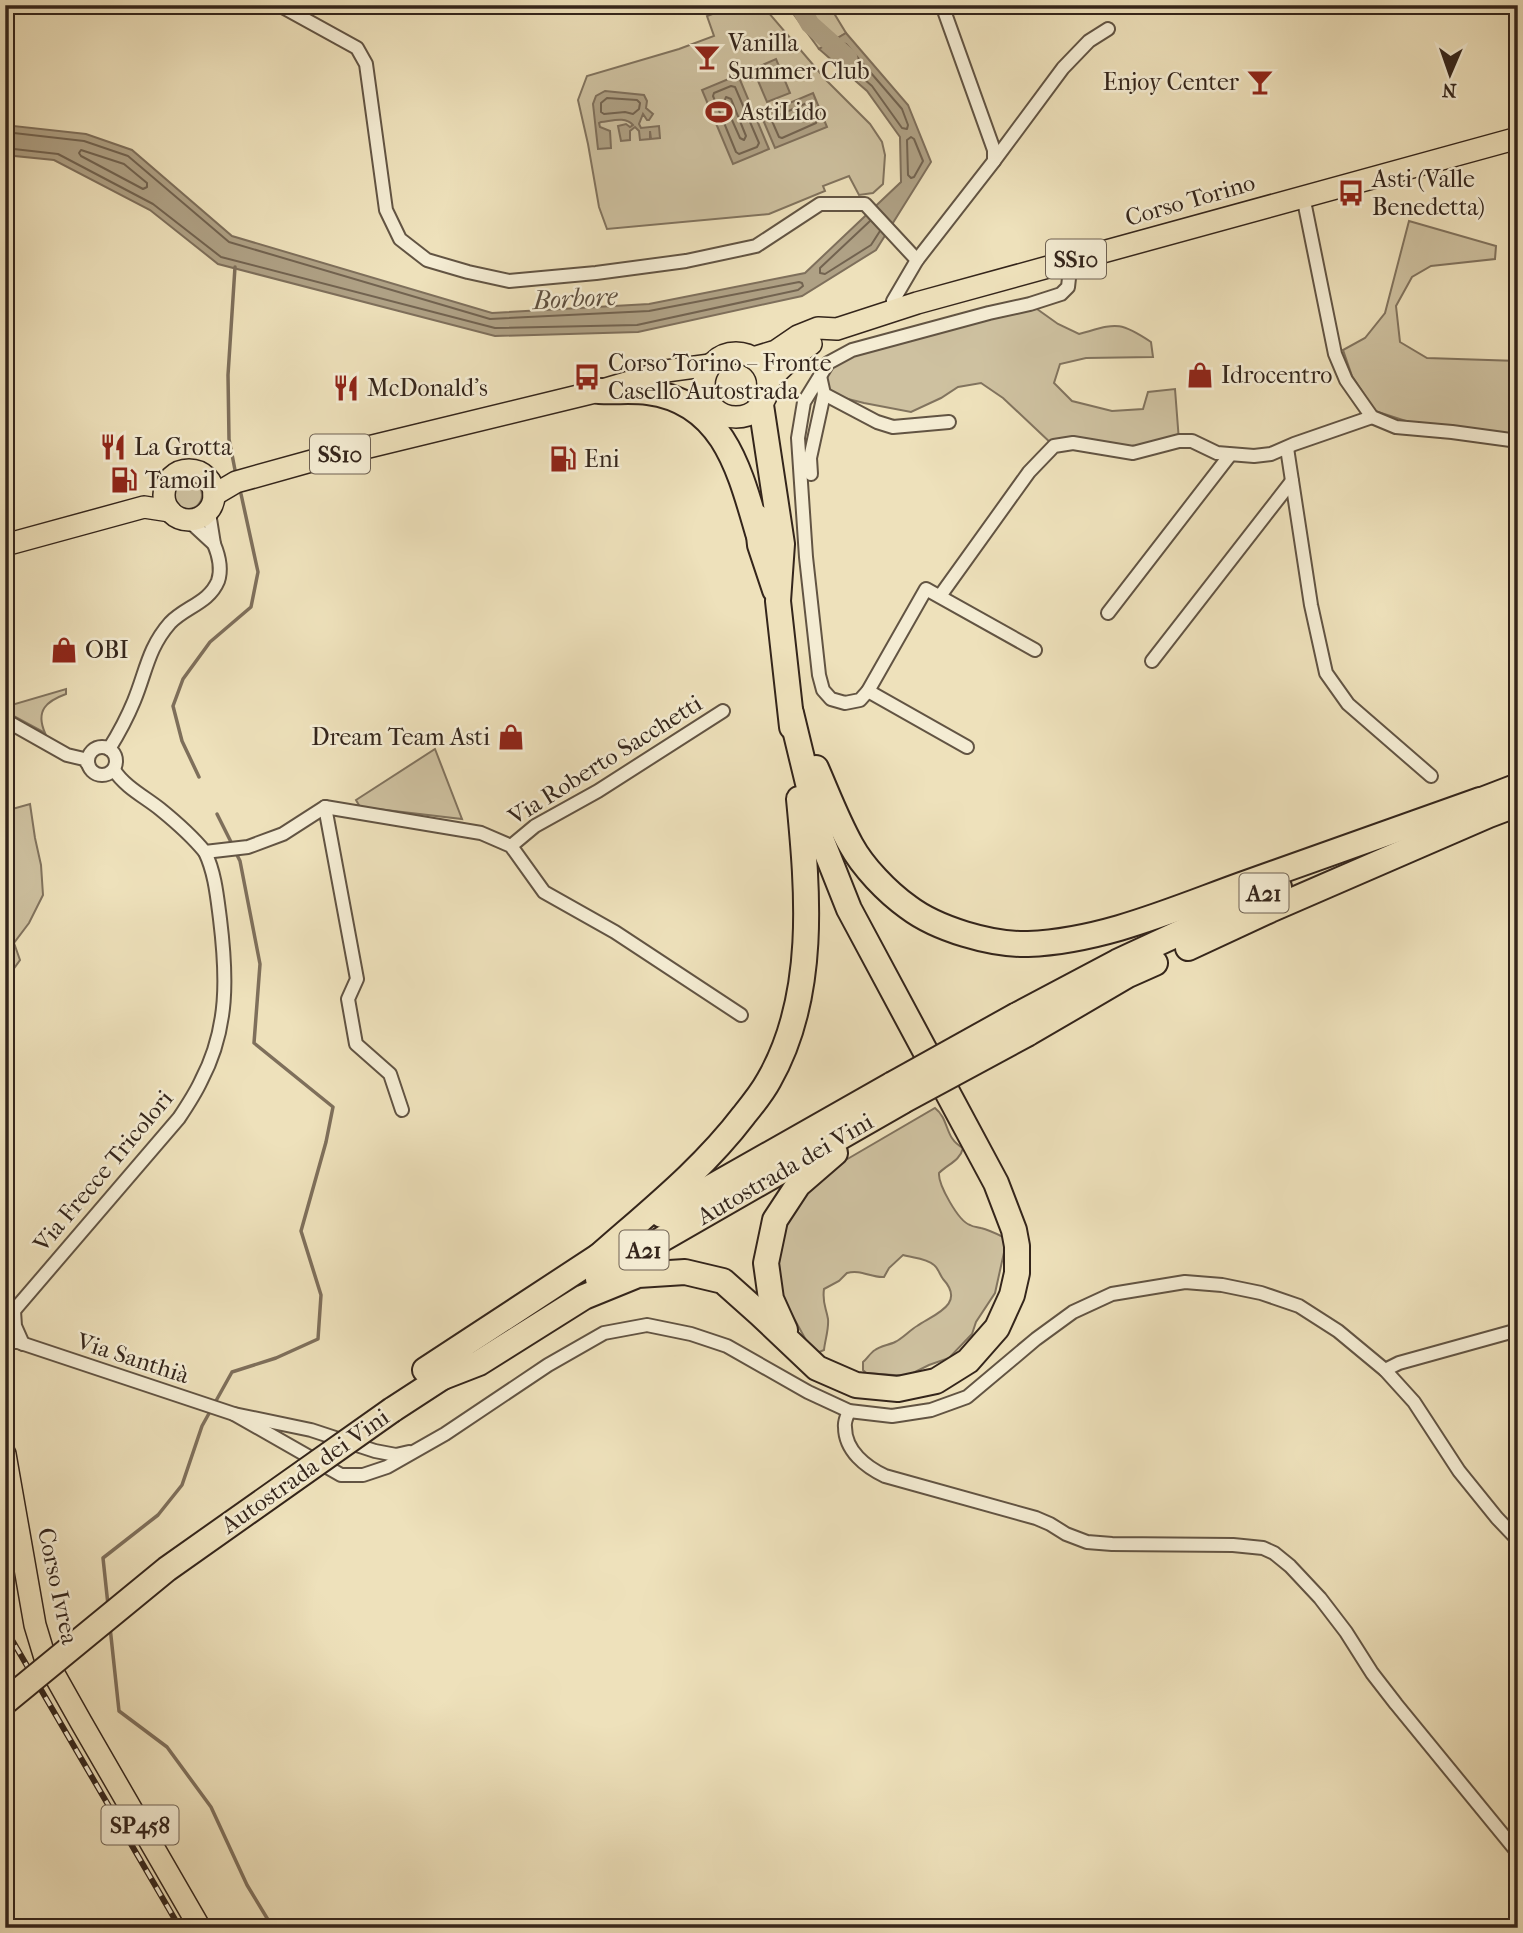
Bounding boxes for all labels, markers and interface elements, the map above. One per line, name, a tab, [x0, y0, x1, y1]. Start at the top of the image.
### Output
place label: Vanilla Summer Club	[727, 29, 870, 85]
north arrow	[1414, 38, 1484, 108]
bar icon: Vanilla Summer Club	[692, 42, 722, 72]
bar icon: Enjoy Center	[1245, 67, 1275, 97]
place label: Enjoy Center	[1103, 68, 1240, 96]
text: N	[1441, 79, 1457, 101]
sports icon: AstiLido	[704, 97, 734, 127]
place label: AstiLido	[739, 98, 827, 126]
place label: Asti (Valle Benedetta)	[1371, 165, 1485, 221]
street label: Corso Torino	[1122, 168, 1258, 232]
bus stop icon: Asti (Valle Benedetta)	[1336, 178, 1366, 208]
road number: SS10	[1046, 240, 1106, 278]
water label: Borbore	[530, 281, 620, 316]
place label: Corso Torino – Fronte Casello Autostrada	[608, 349, 832, 405]
shop icon: Idrocentro	[1185, 360, 1215, 390]
place label: Idrocentro	[1221, 361, 1332, 389]
bus stop icon: Corso Torino – Fronte Casello Autostrada	[572, 362, 602, 392]
restaurant icon: McDonald's	[331, 373, 361, 403]
place label: McDonald's	[367, 374, 488, 402]
restaurant icon: La Grotta	[98, 432, 128, 462]
place label: La Grotta	[134, 433, 233, 461]
road number: SS10	[310, 435, 370, 474]
fuel station icon: Eni	[548, 444, 578, 474]
place label: Eni	[584, 445, 620, 473]
fuel station icon: Tamoil	[109, 465, 139, 495]
place label: Tamoil	[145, 466, 216, 494]
shop icon: OBI	[49, 635, 79, 665]
place label: OBI	[85, 636, 129, 664]
street label: Via Roberto Sacchetti	[502, 689, 707, 831]
shop icon: Dream Team Asti	[496, 722, 526, 752]
place label: Dream Team Asti	[311, 723, 490, 751]
road number: A21	[1240, 874, 1288, 912]
street label: Via Frecce Tricolori	[27, 1085, 179, 1258]
street label: Autostrada dei Vini	[691, 1107, 878, 1231]
road number: A21	[620, 1231, 668, 1270]
street label: Via Santhià	[72, 1326, 194, 1390]
street label: Autostrada dei Vini	[215, 1403, 394, 1540]
street label: Corso Ivrea	[32, 1525, 84, 1648]
road number: SP458	[102, 1806, 178, 1844]

